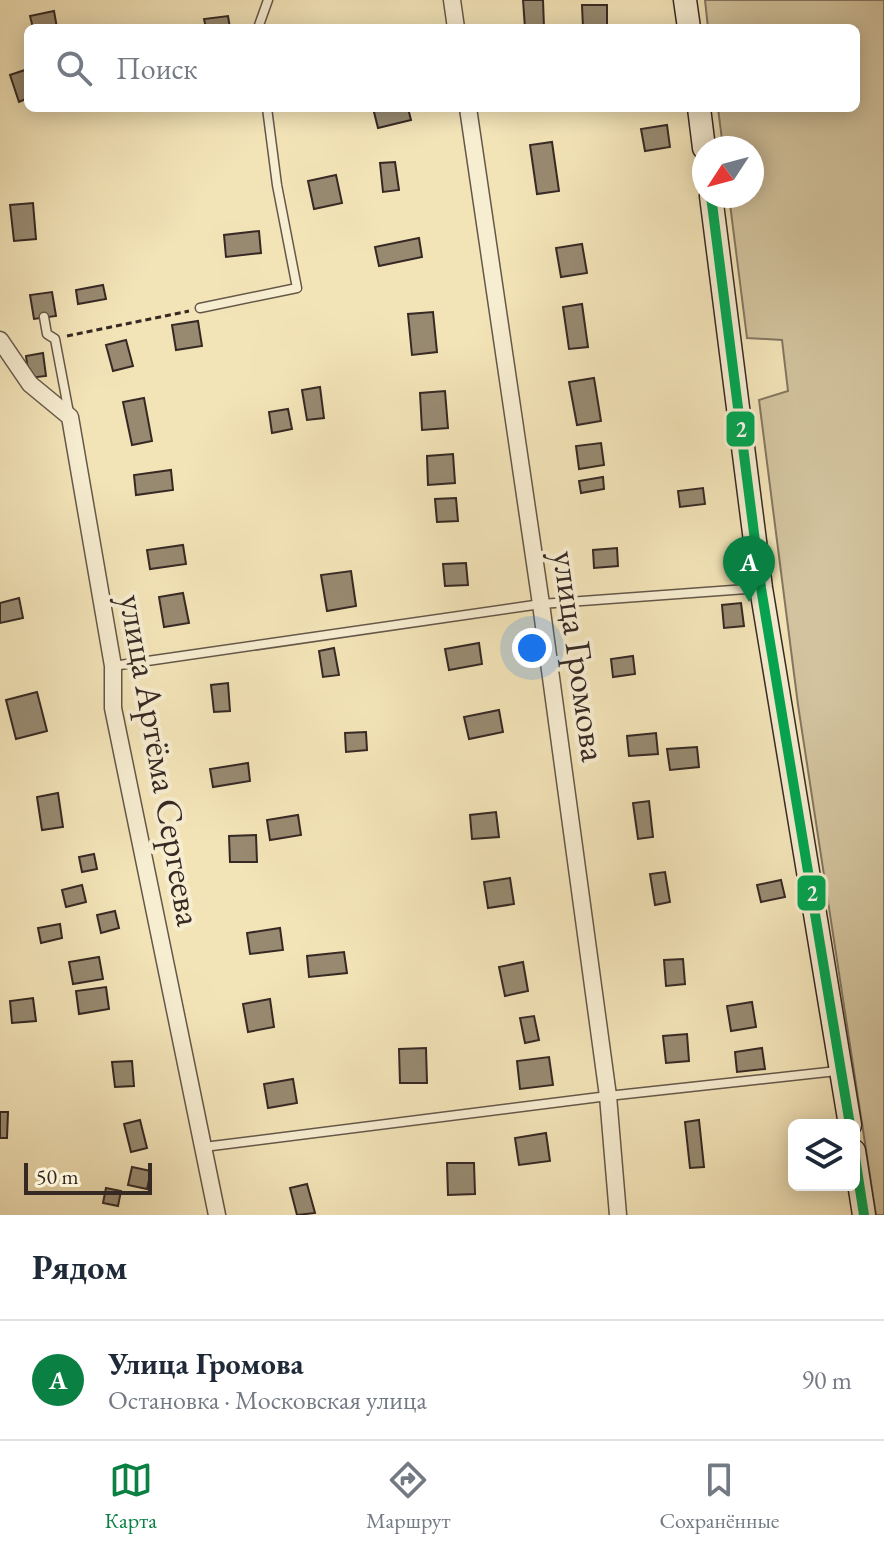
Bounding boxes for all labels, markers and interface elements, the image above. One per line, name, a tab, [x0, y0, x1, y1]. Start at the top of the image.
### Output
search box	[24, 24, 860, 112]
icon: search	[52, 46, 96, 90]
text: Поиск	[116, 49, 198, 88]
north arrow	[692, 136, 764, 208]
line badge: 2	[725, 410, 756, 448]
text: 2	[735, 415, 747, 444]
pin: A	[723, 536, 775, 602]
street label: улица Громова	[542, 548, 618, 765]
street label: улица Артёма Сергеева	[109, 590, 213, 930]
your location	[512, 628, 552, 668]
line badge: 2	[796, 874, 827, 912]
text: 2	[806, 879, 818, 908]
map controls	[788, 1119, 860, 1191]
button: layers	[788, 1119, 860, 1191]
scale bar	[24, 1159, 152, 1195]
text: 50 m	[36, 1162, 79, 1191]
text: Рядом	[32, 1245, 127, 1289]
text: Улица Громова	[108, 1344, 304, 1383]
text: A	[49, 1363, 67, 1397]
text: 90 m	[802, 1363, 852, 1397]
text: Остановка · Московская улица	[108, 1383, 427, 1417]
tab: Карта	[105, 1458, 157, 1535]
tab: Маршрут	[366, 1458, 450, 1535]
tab: Сохранённые	[659, 1458, 779, 1535]

